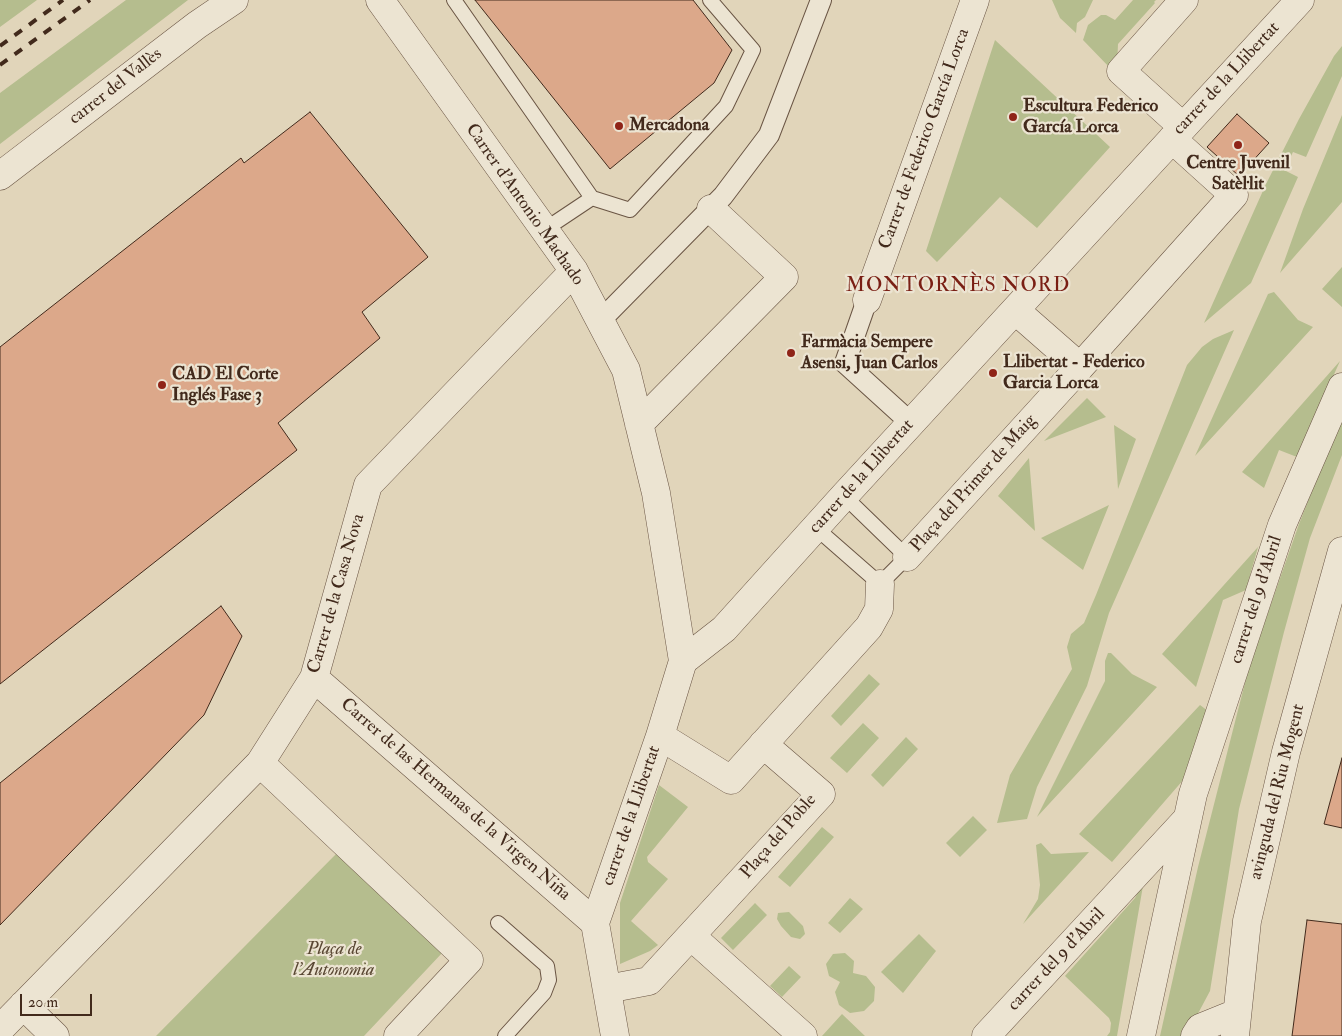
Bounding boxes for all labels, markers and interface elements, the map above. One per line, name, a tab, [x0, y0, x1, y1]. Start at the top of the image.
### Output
street label: carrer de la Llibertat	[1169, 18, 1285, 140]
street label: Carrer de Federico García Lorca	[875, 26, 975, 252]
street label: carrer del Vallès	[65, 44, 167, 130]
place label: Escultura Federico García Lorca	[1023, 96, 1158, 138]
marker: Escultura Federico García Lorca	[1007, 111, 1019, 123]
place label: Mercadona	[629, 115, 709, 137]
street label: Carrer d'Antonio Machado	[460, 120, 588, 290]
marker: Mercadona	[613, 120, 625, 132]
marker: Centre Juvenil Satèl·lit	[1232, 139, 1244, 151]
place label: Centre Juvenil Satèl·lit	[1186, 153, 1290, 195]
district label: MONTORNÈS NORD	[844, 275, 1072, 299]
place label: Farmàcia Sempere Asensi, Juan Carlos	[801, 332, 938, 374]
marker: Farmàcia Sempere Asensi, Juan Carlos	[785, 347, 797, 359]
place label: Llibertat - Federico Garcia Lorca	[1003, 352, 1145, 394]
place label: CAD El Corte Inglés Fase 3	[172, 364, 278, 406]
marker: Llibertat - Federico Garcia Lorca	[987, 367, 999, 379]
marker: CAD El Corte Inglés Fase 3	[156, 379, 168, 391]
street label: Plaça del Primer de Maig	[906, 411, 1042, 557]
street label: carrer de la Llibertat	[805, 415, 919, 539]
street label: Carrer de la Casa Nova	[304, 512, 370, 676]
street label: carrer del 9 d'Abril	[1226, 533, 1288, 667]
street label: Carrer de las Hermanas de la Virgen Niña	[336, 694, 574, 906]
street label: avinguda del Riu Mogent	[1246, 702, 1310, 882]
street label: carrer de la Llibertat	[598, 743, 666, 889]
street label: Plaça del Poble	[736, 790, 822, 884]
street label: carrer del 9 d'Abril	[1004, 904, 1110, 1016]
park label: Plaça de l'Autonomia	[294, 939, 374, 982]
scale bar	[22, 984, 95, 1016]
text: 20 m	[28, 993, 58, 1012]

